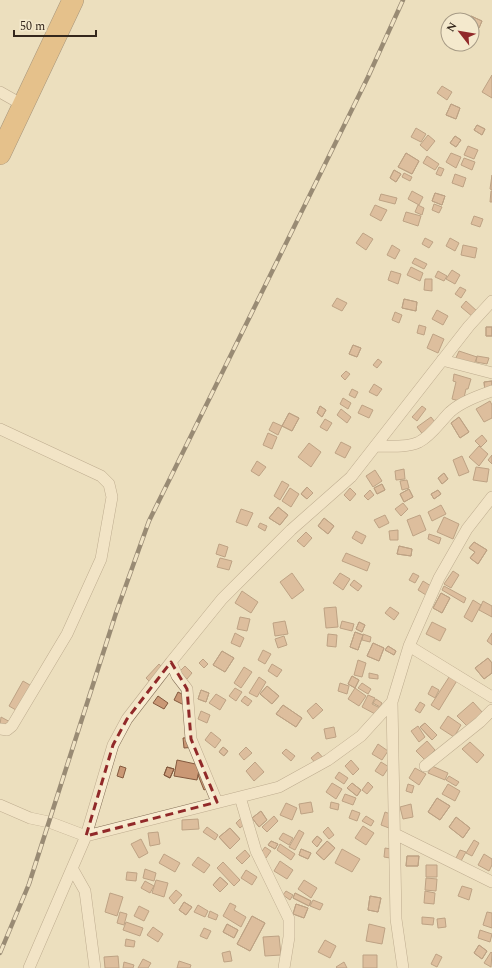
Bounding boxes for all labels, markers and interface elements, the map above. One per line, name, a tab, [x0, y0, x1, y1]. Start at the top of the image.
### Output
scale bar	[14, 12, 96, 38]
north arrow	[440, 12, 480, 52]
text: 50 m	[20, 17, 45, 36]
text: N	[442, 19, 461, 35]

